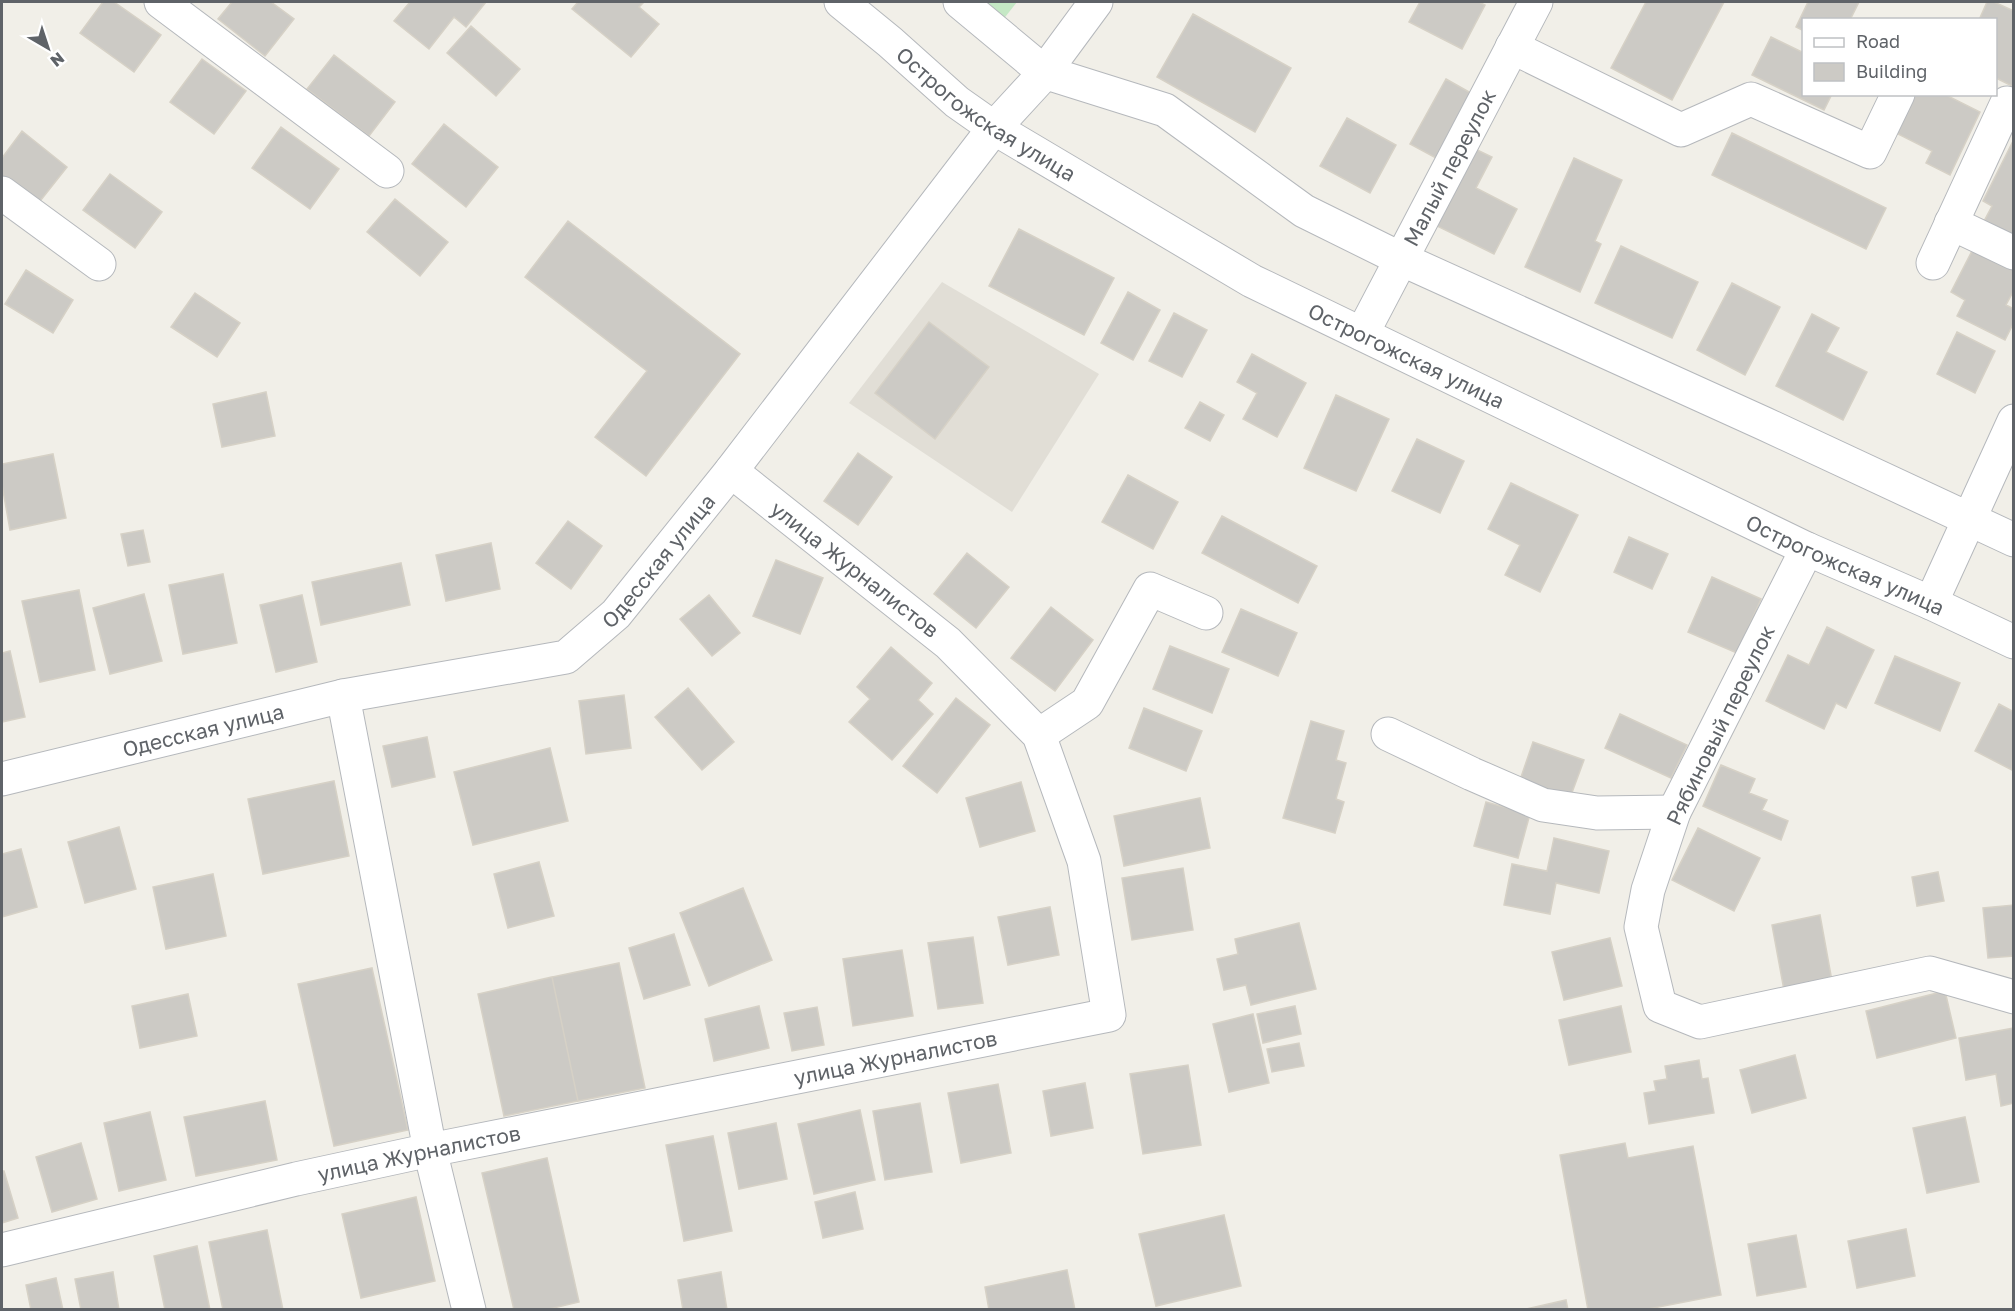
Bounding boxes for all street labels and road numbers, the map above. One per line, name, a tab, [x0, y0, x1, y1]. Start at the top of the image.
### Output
street label: Острогожская улица	[891, 41, 1081, 187]
street label: Малый переулок	[1397, 85, 1501, 250]
street label: Острогожская улица	[1304, 297, 1509, 414]
street label: Одесская улица	[596, 489, 720, 634]
street label: улица Журналистов	[766, 495, 944, 643]
street label: Острогожская улица	[1742, 509, 1949, 621]
street label: Рябиновый переулок	[1660, 621, 1780, 829]
street label: Одесская улица	[120, 698, 286, 762]
street label: улица Журналистов	[791, 1025, 999, 1090]
street label: улица Журналистов	[315, 1119, 523, 1187]

